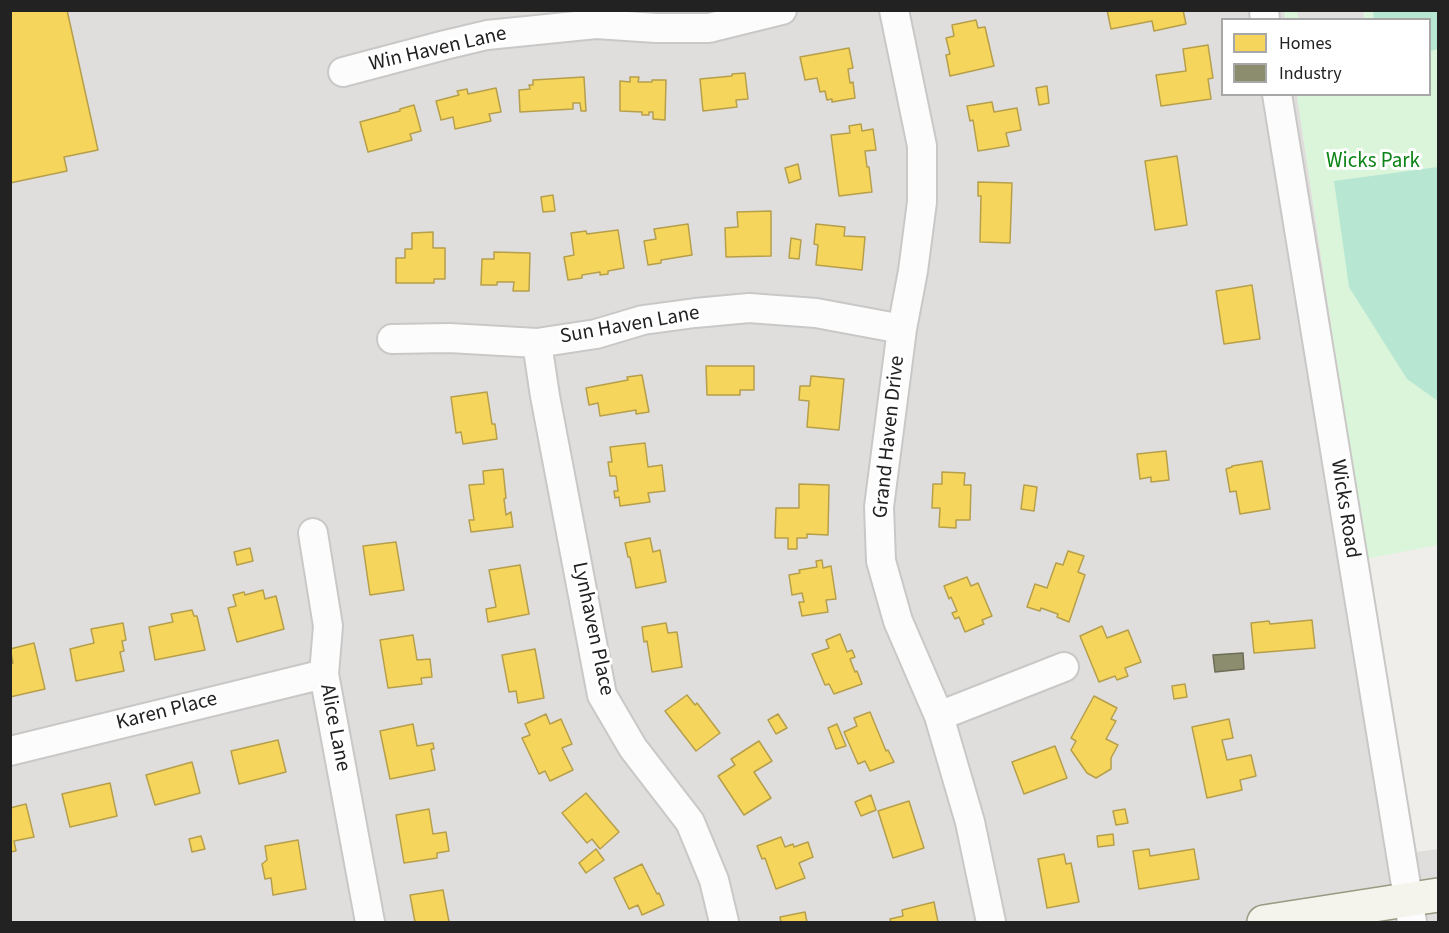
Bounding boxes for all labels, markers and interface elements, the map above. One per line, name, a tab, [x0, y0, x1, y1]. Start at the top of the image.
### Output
legend	[1221, 18, 1431, 96]
street label: Win Haven Lane	[367, 22, 509, 78]
text: Homes	[1279, 31, 1332, 56]
text: Industry	[1279, 61, 1342, 86]
park label: Wicks Park	[1326, 149, 1420, 175]
street label: Sun Haven Lane	[558, 301, 702, 351]
street label: Grand Haven Drive	[869, 354, 911, 520]
street label: Wicks Road	[1324, 458, 1364, 560]
street label: Lynhaven Place	[566, 560, 618, 698]
street label: Alice Lane	[313, 682, 355, 774]
street label: Karen Place	[114, 687, 220, 737]

